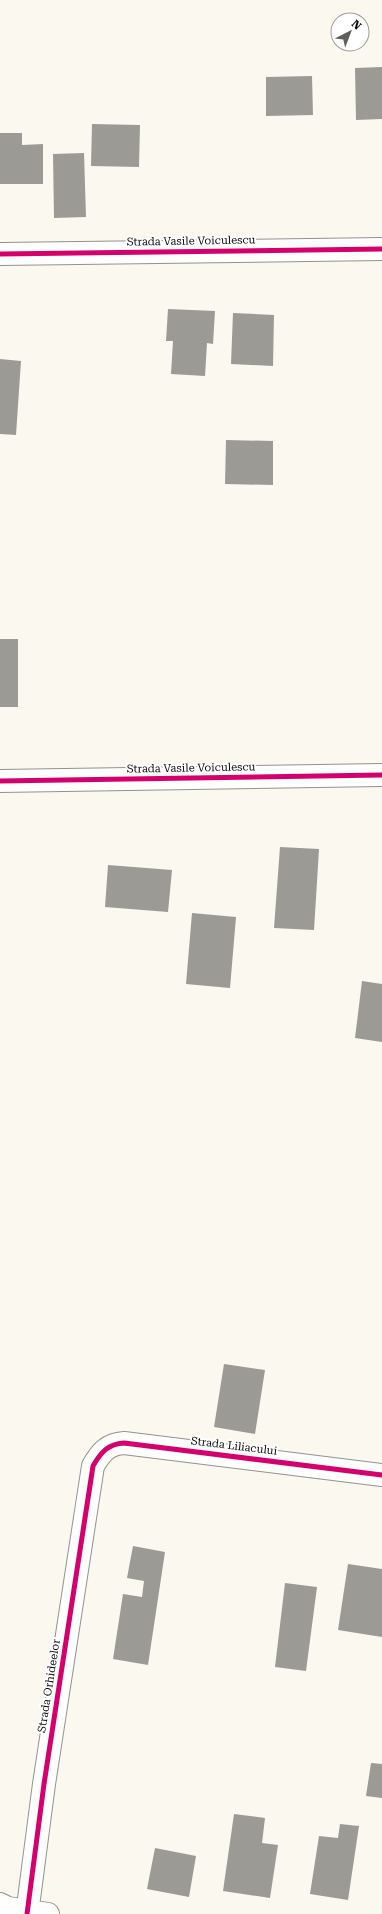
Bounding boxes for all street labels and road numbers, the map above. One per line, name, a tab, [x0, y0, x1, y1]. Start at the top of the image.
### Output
street label: Strada Vasile Voiculescu	[126, 233, 256, 249]
street label: Strada Vasile Voiculescu	[126, 760, 256, 776]
street label: Strada Liliacului	[190, 1434, 278, 1458]
street label: Strada Orhideelor	[35, 1638, 63, 1734]

